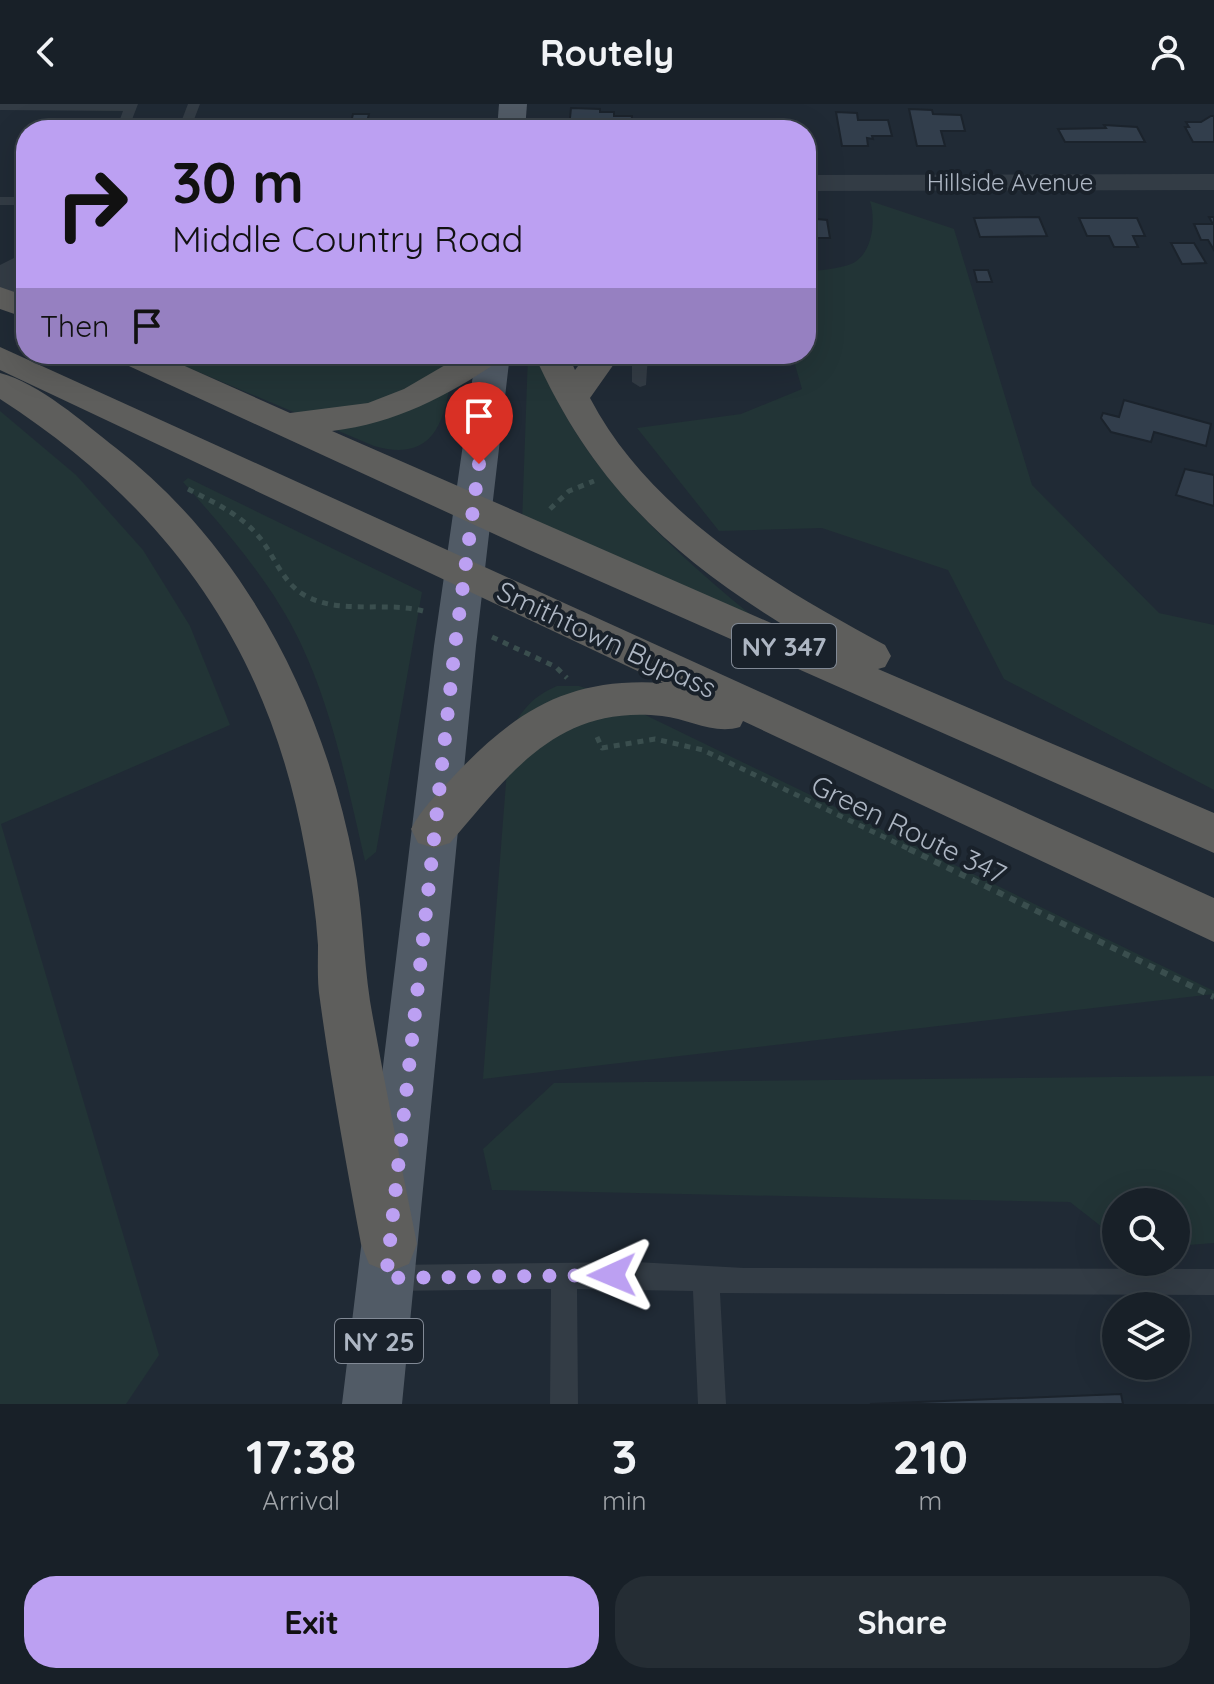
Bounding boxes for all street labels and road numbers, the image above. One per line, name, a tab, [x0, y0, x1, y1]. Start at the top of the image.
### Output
street label: Hillside Avenue	[927, 167, 1093, 197]
street label: Smithtown Bypass	[492, 573, 722, 705]
road number: NY 347	[732, 624, 836, 668]
street label: Green Route 347	[806, 767, 1012, 891]
road number: NY 25	[335, 1319, 423, 1363]

